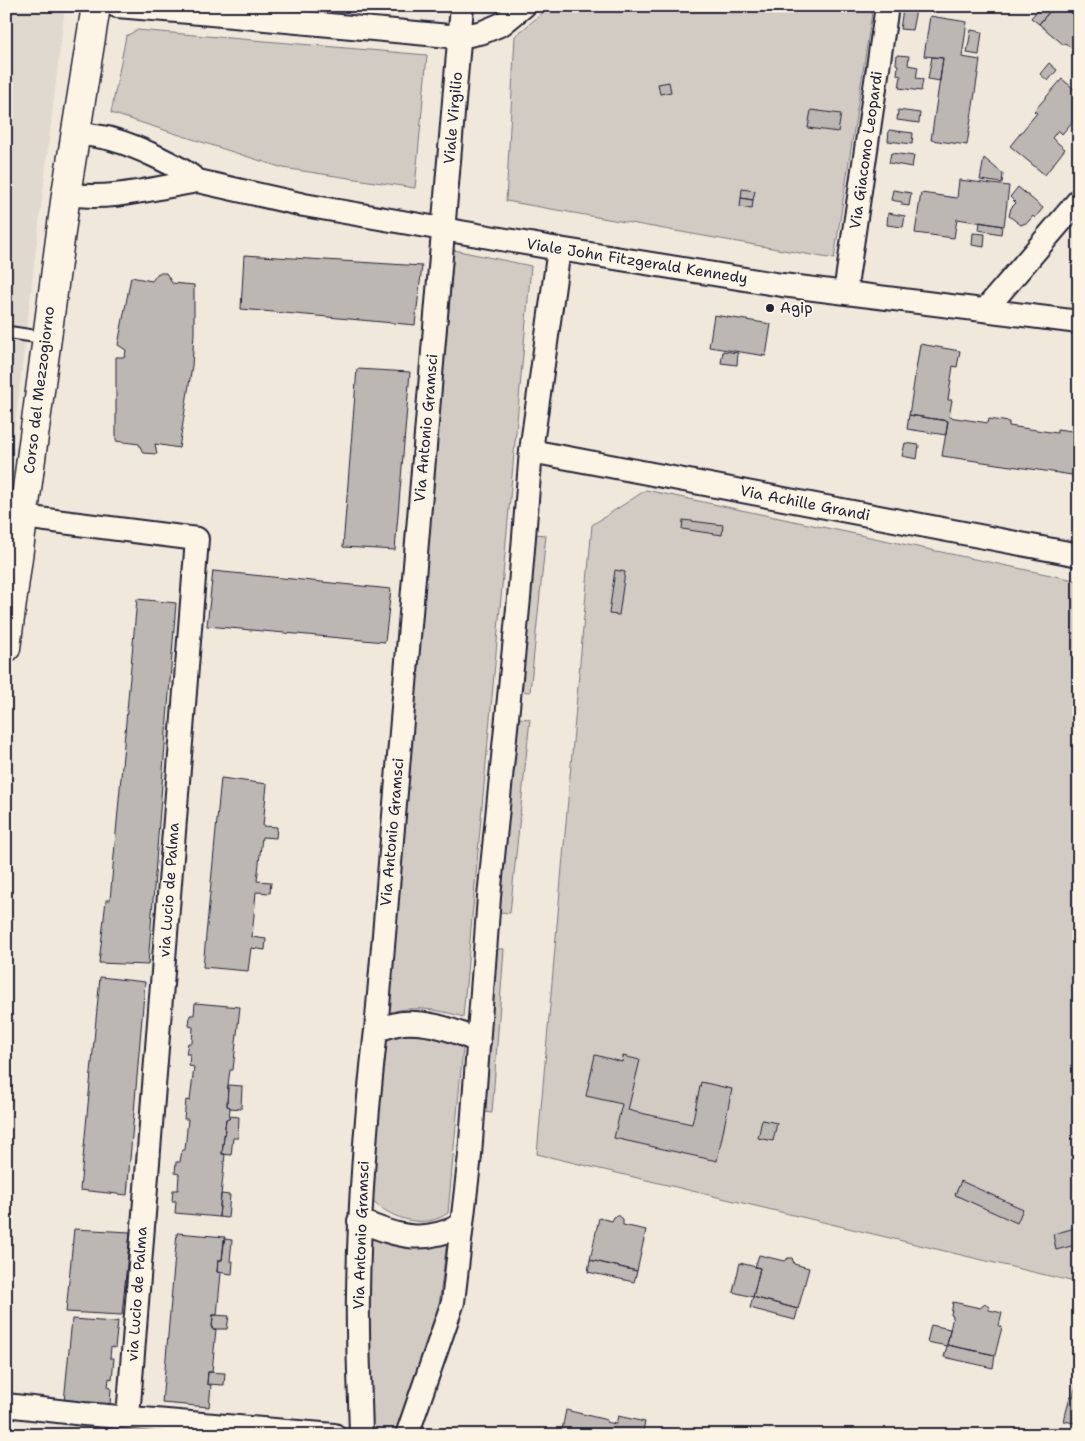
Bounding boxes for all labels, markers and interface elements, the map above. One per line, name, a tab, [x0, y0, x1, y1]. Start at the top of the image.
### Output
street label: Via Giacomo Leopardi	[845, 70, 887, 230]
street label: Viale Virgilio	[439, 71, 467, 165]
street label: Viale John Fitzgerald Kennedy	[525, 234, 749, 288]
place label: Agip	[780, 298, 813, 318]
marker: Agip	[764, 302, 776, 314]
street label: Corso del Mezzogiorno	[19, 305, 59, 475]
street label: Via Antonio Gramsci	[410, 353, 442, 503]
street label: Via Achille Grandi	[738, 481, 872, 525]
street label: Via Antonio Gramsci	[376, 757, 408, 907]
street label: via Lucio de Palma	[154, 821, 184, 958]
street label: Via Antonio Gramsci	[348, 1160, 374, 1310]
street label: via Lucio de Palma	[122, 1225, 152, 1362]

